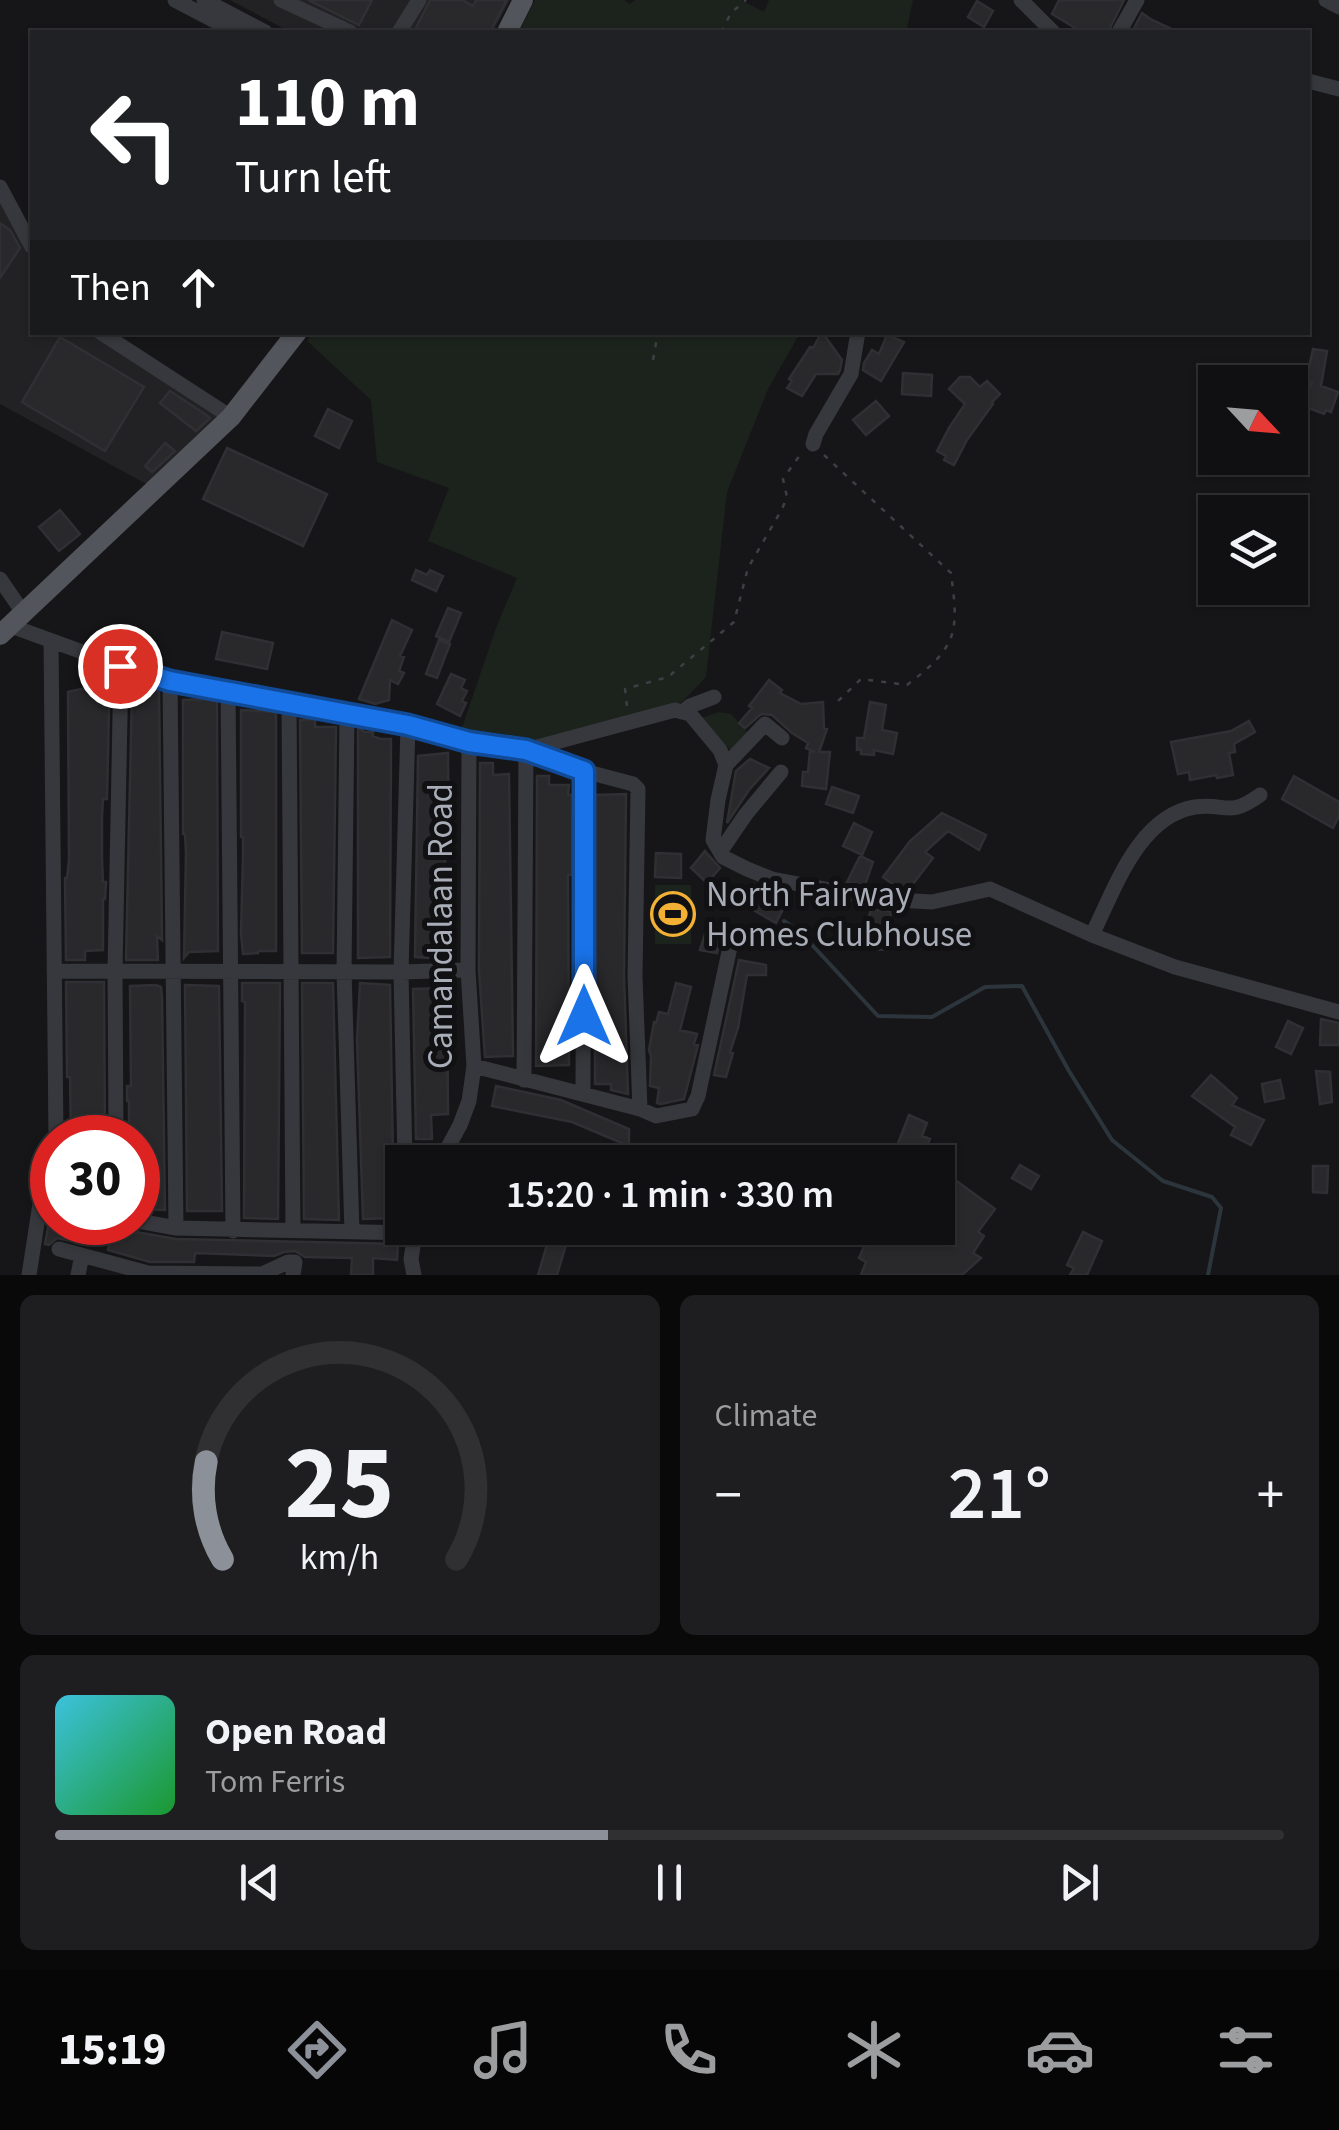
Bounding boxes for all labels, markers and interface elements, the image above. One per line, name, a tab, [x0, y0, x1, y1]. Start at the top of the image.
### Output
text: 110 m	[235, 53, 420, 153]
icon: left	[70, 70, 200, 200]
text: Turn left	[235, 146, 391, 210]
icon: ahead	[171, 260, 226, 315]
text: Then	[70, 261, 151, 315]
north arrow	[1198, 365, 1308, 475]
map controls	[1198, 365, 1308, 605]
button: layers	[1198, 495, 1308, 605]
pin	[78, 624, 163, 709]
icon: arrive	[93, 639, 148, 694]
street label: Camandalaan Road	[416, 783, 466, 1069]
place label: North Fairway Homes Clubhouse	[706, 870, 972, 960]
sports icon: North Fairway Homes Clubhouse	[650, 891, 696, 937]
position arrow	[532, 964, 636, 1068]
speed limit sign: 30	[30, 1115, 160, 1245]
text: 15:20 · 1 min · 330 m	[506, 1168, 834, 1222]
text: Climate	[715, 1393, 817, 1439]
text: 25	[285, 1411, 395, 1559]
text: 21°	[948, 1441, 1051, 1548]
text: −	[715, 1457, 742, 1535]
text: +	[1257, 1457, 1284, 1535]
text: km/h	[300, 1532, 379, 1583]
text: Open Road	[205, 1705, 387, 1759]
text: Tom Ferris	[205, 1759, 345, 1805]
icon: previous	[232, 1855, 287, 1910]
icon: pause	[642, 1855, 697, 1910]
icon: next	[1052, 1855, 1107, 1910]
icon: directions	[282, 2015, 352, 2085]
icon: music	[468, 2015, 538, 2085]
icon: phone	[654, 2015, 724, 2085]
icon: climate	[839, 2015, 909, 2085]
icon: car	[1025, 2015, 1095, 2085]
icon: filters	[1211, 2015, 1281, 2085]
text: 15:19	[58, 2018, 166, 2082]

